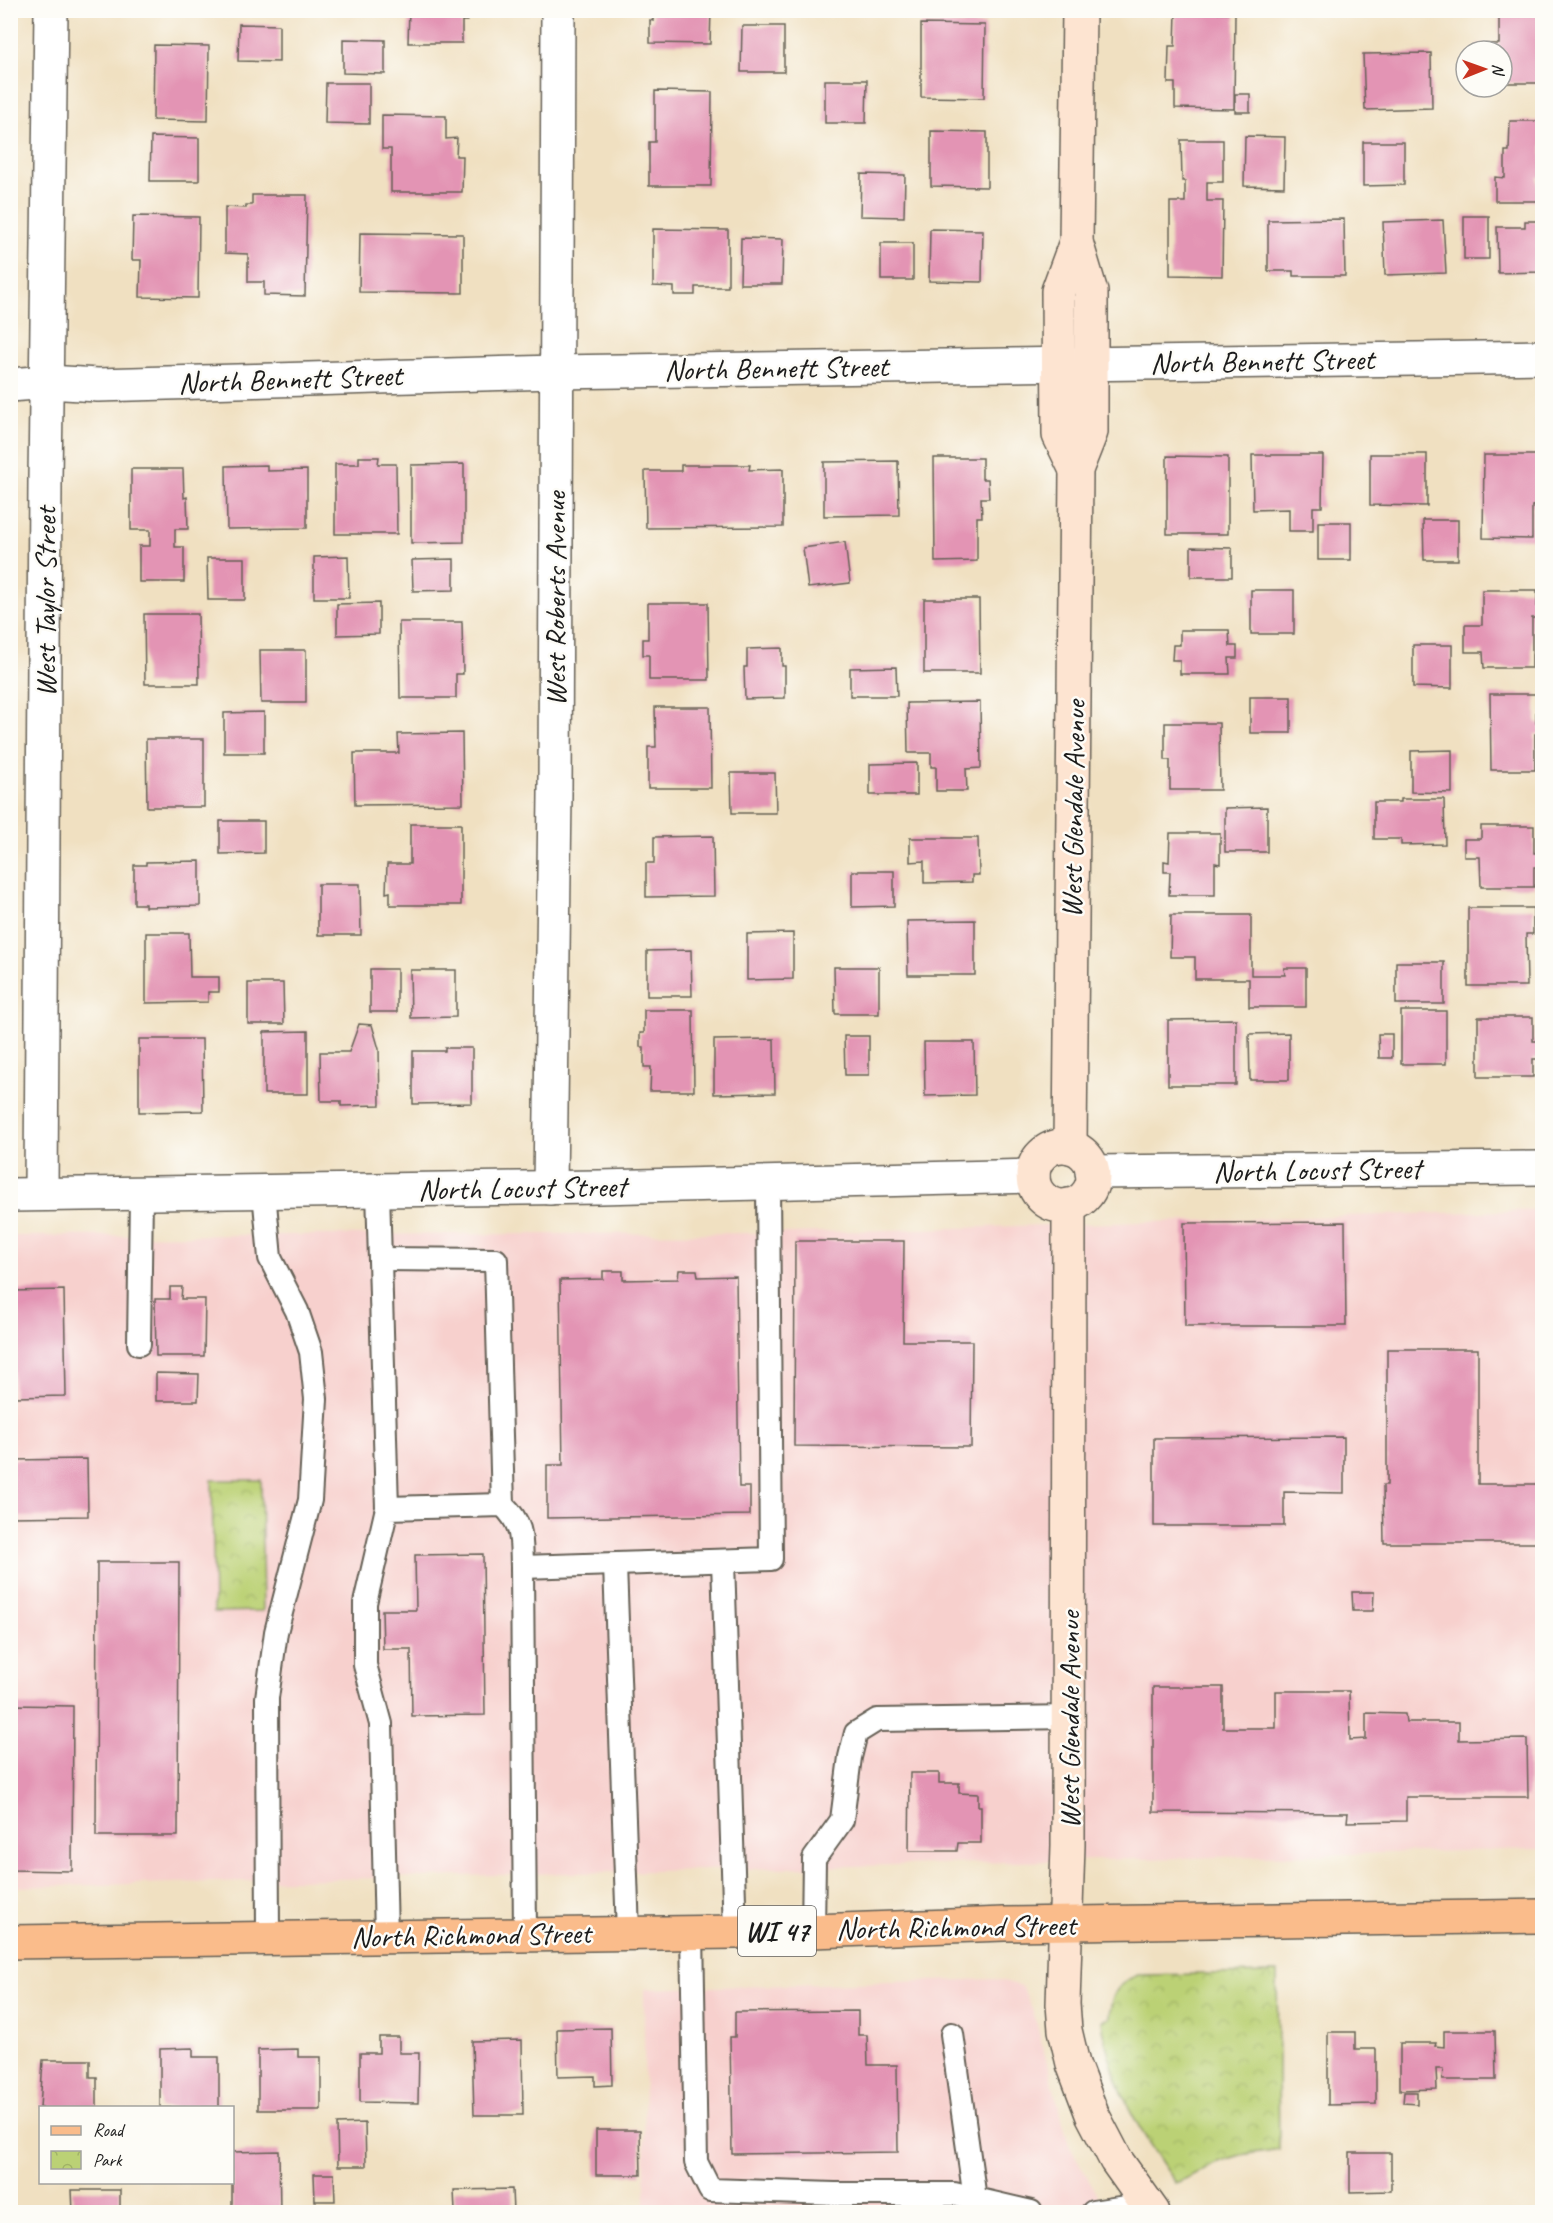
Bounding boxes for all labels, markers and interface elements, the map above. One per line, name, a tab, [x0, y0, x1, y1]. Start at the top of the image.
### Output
north arrow	[1454, 39, 1514, 99]
text: N	[1488, 64, 1508, 77]
street label: North Bennett Street	[1150, 340, 1377, 382]
street label: North Bennett Street	[664, 347, 891, 389]
street label: North Bennett Street	[177, 356, 406, 402]
street label: West Roberts Avenue	[536, 489, 574, 706]
street label: West Taylor Street	[26, 504, 64, 697]
street label: West Glendale Avenue	[1052, 698, 1094, 918]
street label: North Locust Street	[1213, 1149, 1425, 1191]
street label: North Locust Street	[418, 1167, 630, 1209]
street label: West Glendale Avenue	[1050, 1609, 1088, 1829]
road number: WI 47	[738, 1906, 816, 1956]
street label: North Richmond Street	[836, 1906, 1079, 1948]
street label: North Richmond Street	[351, 1914, 594, 1956]
legend	[39, 2106, 234, 2184]
text: Road	[93, 2119, 126, 2141]
text: Park	[93, 2149, 123, 2171]

